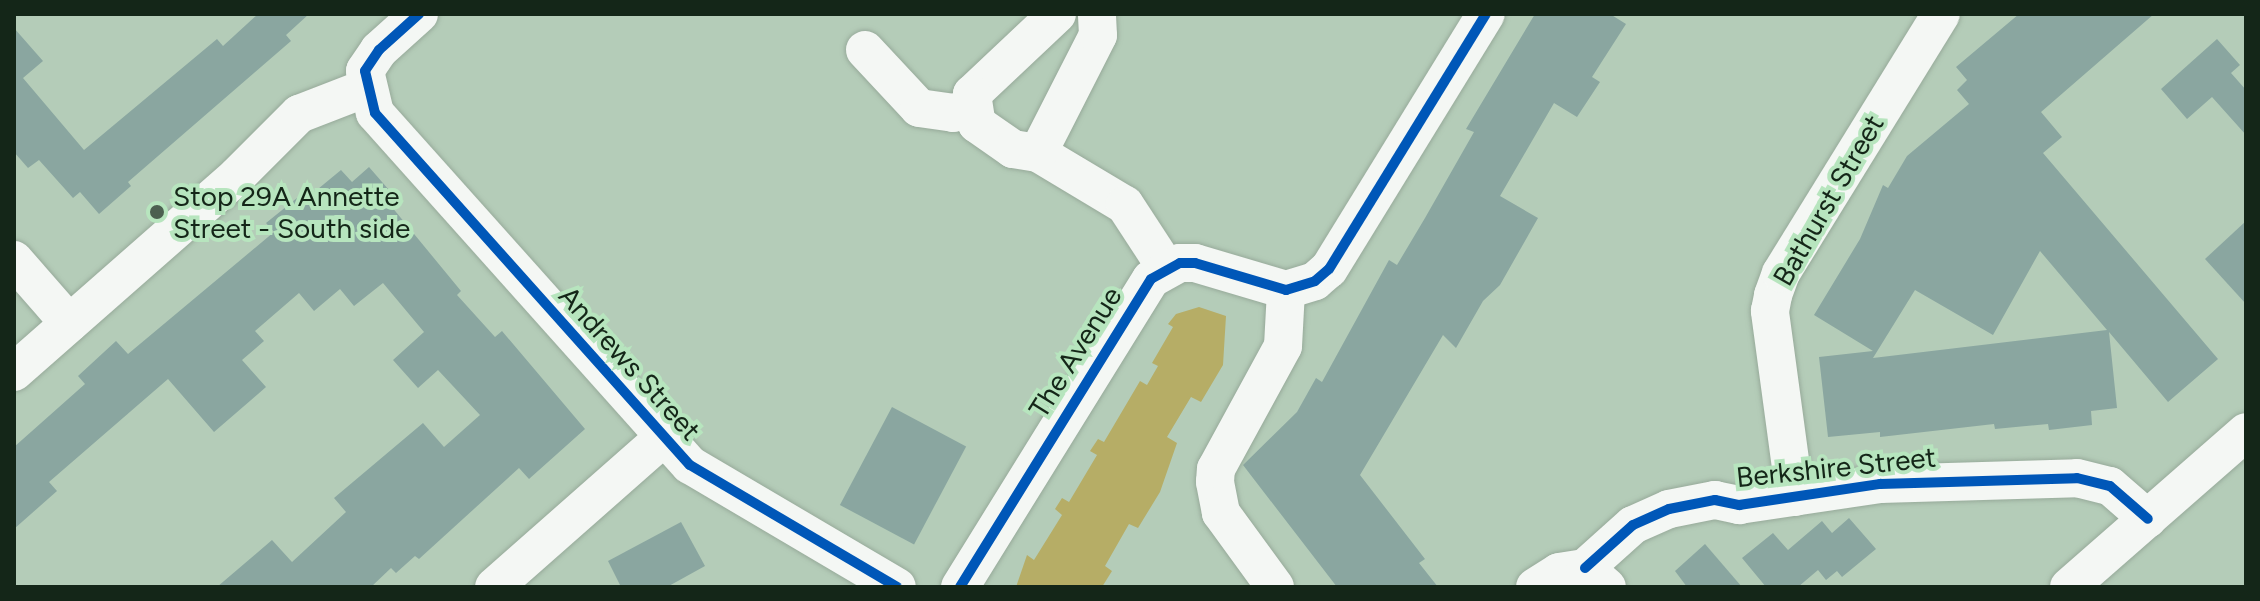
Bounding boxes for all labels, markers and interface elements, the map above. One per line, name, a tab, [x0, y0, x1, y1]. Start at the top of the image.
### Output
street label: Bathurst Street	[1766, 109, 1890, 291]
place label: Stop 29A Annette Street - South side	[173, 179, 410, 245]
marker: Stop 29A Annette Street - South side	[148, 203, 166, 221]
street label: Andrews Street	[552, 279, 708, 447]
street label: The Avenue	[1022, 280, 1128, 424]
street label: Berkshire Street	[1734, 440, 1938, 494]

